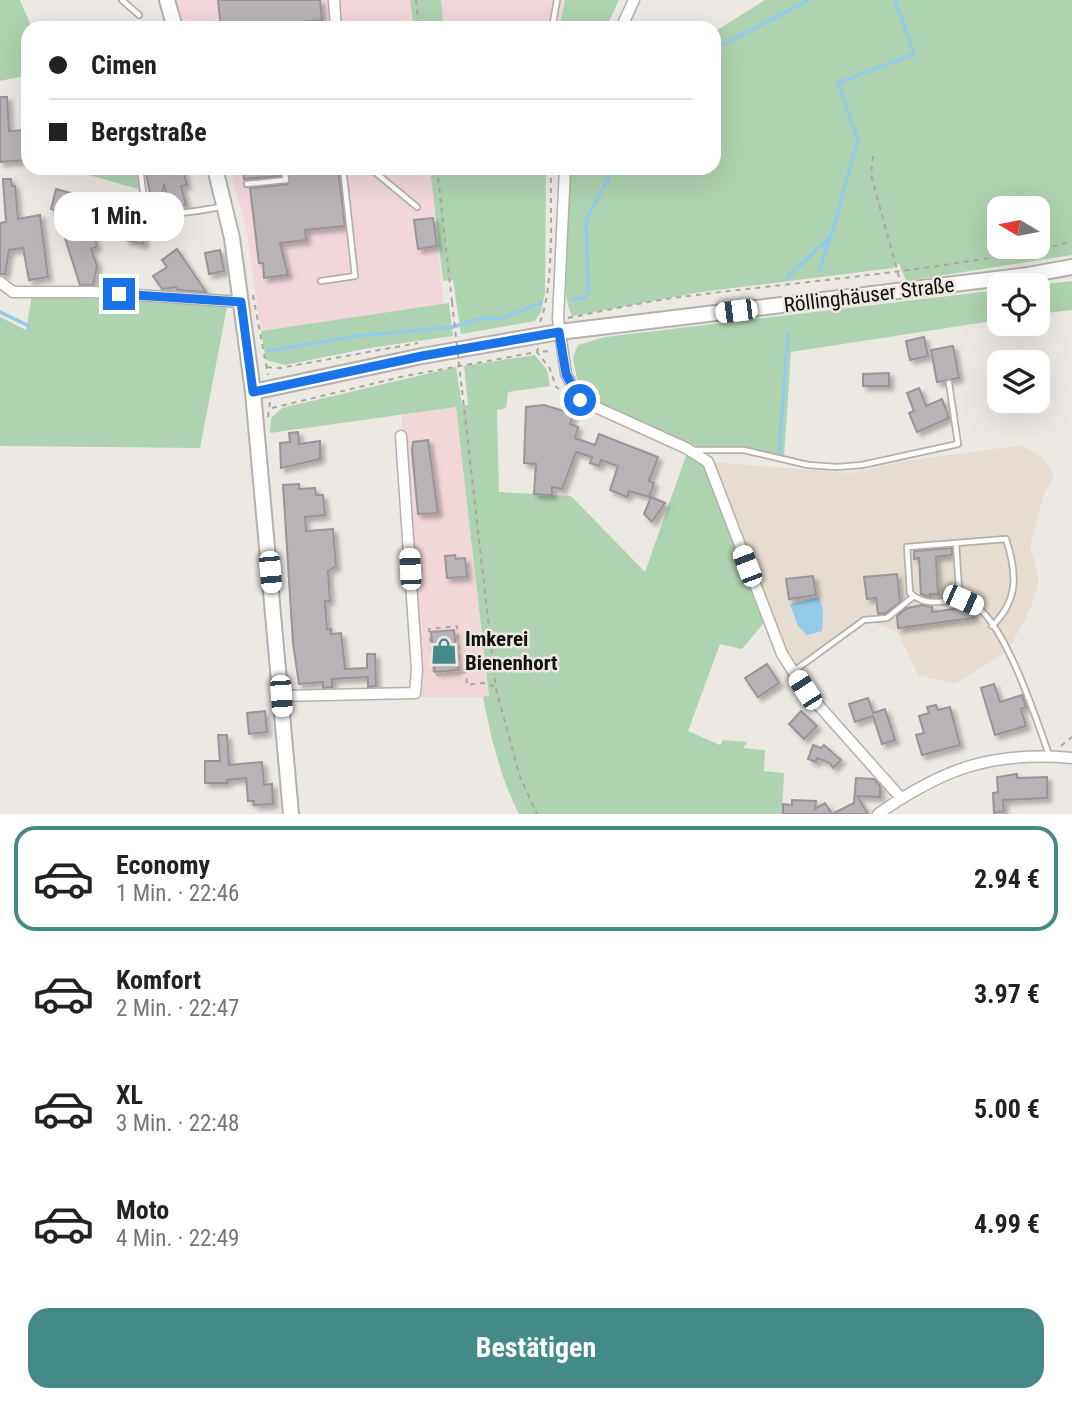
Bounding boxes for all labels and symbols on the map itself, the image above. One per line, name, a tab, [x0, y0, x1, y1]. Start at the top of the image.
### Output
callout: 1 Min.	[54, 192, 184, 242]
north arrow	[987, 196, 1050, 259]
street label: Röllinghäuser Straße	[782, 273, 956, 317]
route end	[103, 278, 135, 310]
car	[714, 298, 759, 324]
route start	[564, 384, 596, 416]
car	[730, 543, 765, 589]
car	[399, 547, 422, 591]
car	[258, 550, 283, 594]
car	[940, 582, 987, 618]
place label: Imkerei Bienenhort	[465, 627, 558, 675]
shop icon: Imkerei Bienenhort	[429, 636, 459, 666]
car	[785, 667, 826, 713]
car	[270, 674, 293, 718]

